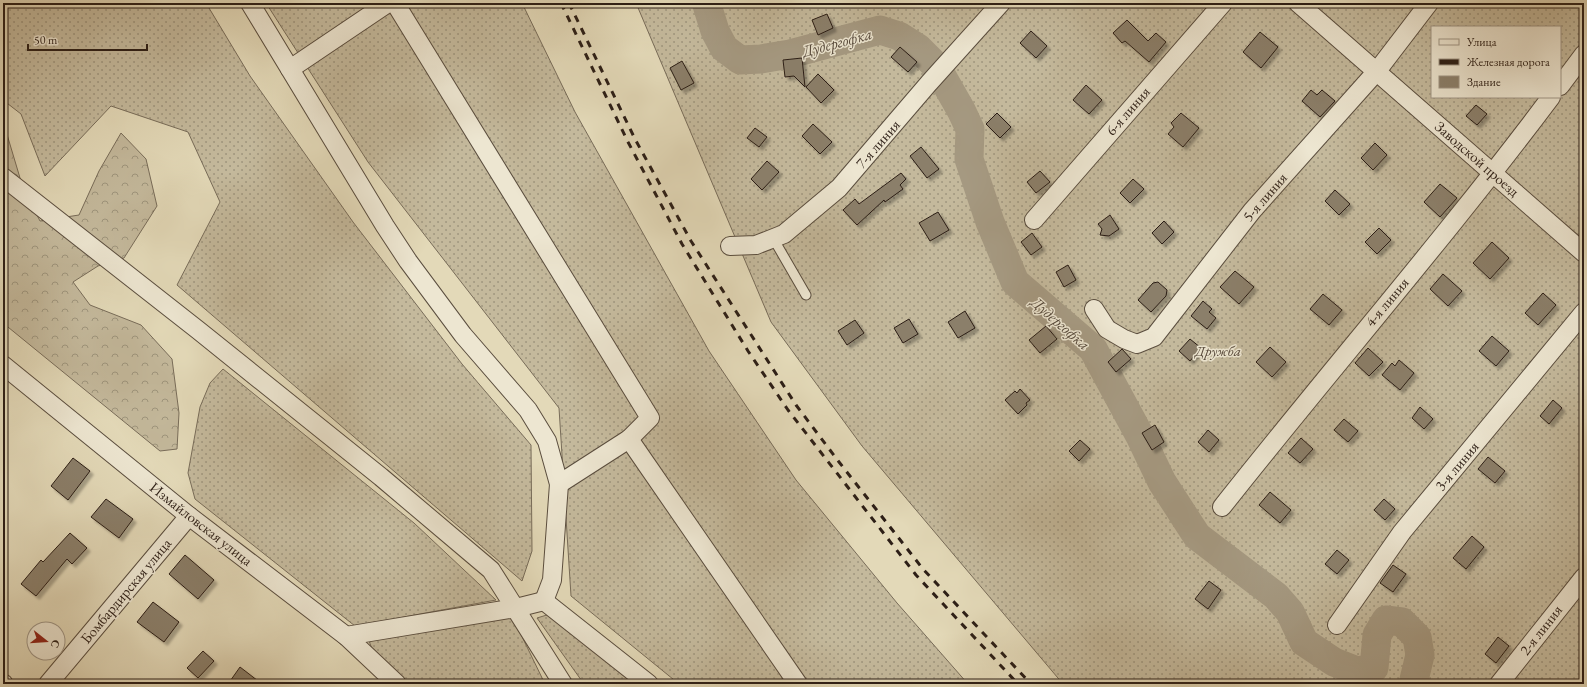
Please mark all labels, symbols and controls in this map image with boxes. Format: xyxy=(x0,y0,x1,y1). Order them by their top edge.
water label: Дудергофка xyxy=(798,23,874,62)
scale bar xyxy=(28,26,147,52)
legend xyxy=(1431,26,1561,98)
text: 50 m xyxy=(34,32,58,48)
text: Улица xyxy=(1466,34,1497,50)
text: Железная дорога xyxy=(1466,54,1550,70)
text: Здание xyxy=(1467,74,1501,90)
street label: 6-я линия xyxy=(1101,82,1154,139)
street label: 7-я линия xyxy=(851,115,904,172)
street label: Заводской проезд xyxy=(1431,117,1524,201)
street label: 5-я линия xyxy=(1238,168,1291,225)
street label: 4-я линия xyxy=(1361,273,1413,330)
water label: Дудергофка xyxy=(1025,291,1095,355)
park label: Дружба xyxy=(1194,341,1241,360)
street label: 3-я линия xyxy=(1431,437,1483,494)
street label: Измайловская улица xyxy=(146,477,257,570)
street label: Бомбардирская улица xyxy=(76,534,175,647)
street label: 2-я линия xyxy=(1515,601,1566,659)
north arrow xyxy=(26,621,66,661)
text: С xyxy=(48,638,63,650)

